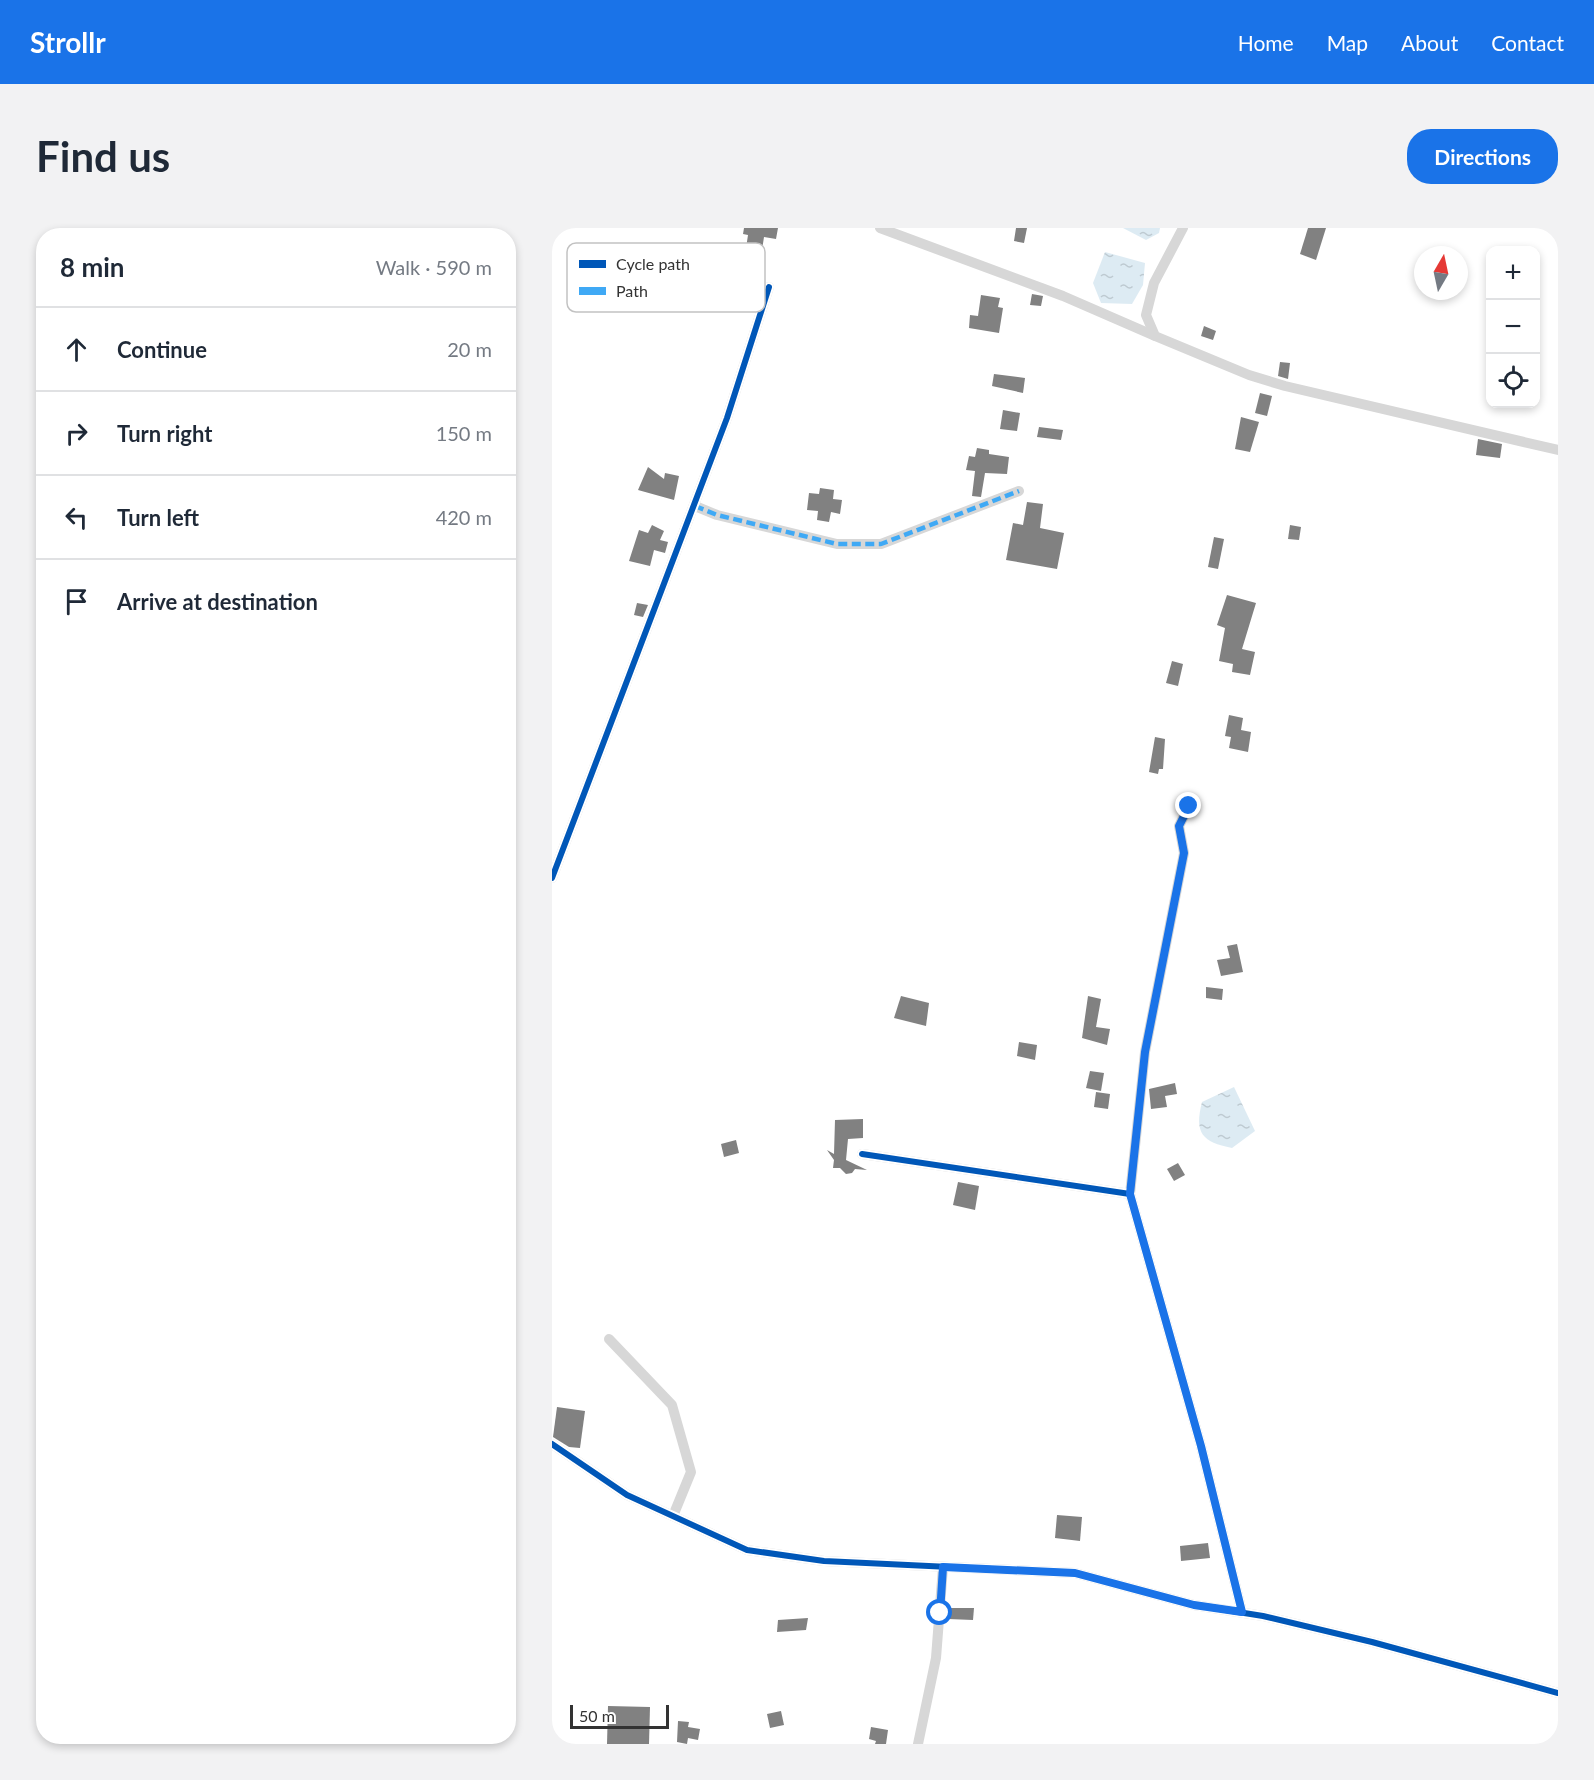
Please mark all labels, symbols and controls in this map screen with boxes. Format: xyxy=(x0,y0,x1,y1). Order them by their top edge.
text: Strollr xyxy=(30,25,106,59)
text: Home xyxy=(1238,30,1294,55)
text: Map xyxy=(1327,30,1368,55)
text: About xyxy=(1401,30,1458,55)
text: Contact xyxy=(1491,30,1564,55)
button: Directions xyxy=(1407,129,1558,184)
text: Find us xyxy=(36,131,170,181)
legend xyxy=(567,243,765,312)
north arrow xyxy=(1414,246,1468,300)
map controls xyxy=(1486,246,1540,408)
button: + xyxy=(1486,246,1540,300)
text: 8 min xyxy=(60,251,124,283)
text: Cycle path xyxy=(616,254,690,273)
text: Walk · 590 m xyxy=(376,255,492,279)
text: Path xyxy=(616,281,648,300)
button: − xyxy=(1486,300,1540,354)
icon: ahead xyxy=(60,333,93,366)
text: Continue xyxy=(117,336,207,363)
text: 20 m xyxy=(447,337,492,361)
button: locate xyxy=(1486,354,1540,408)
icon: right xyxy=(60,417,93,450)
text: Turn right xyxy=(117,420,212,447)
text: 150 m xyxy=(436,421,492,445)
icon: left xyxy=(60,501,93,534)
text: Turn left xyxy=(117,504,199,531)
text: 420 m xyxy=(436,505,492,529)
icon: arrive xyxy=(60,585,93,618)
text: Arrive at destination xyxy=(117,588,318,615)
route end xyxy=(1175,792,1201,818)
route start xyxy=(926,1599,952,1625)
scale bar xyxy=(570,1702,669,1730)
text: 50 m xyxy=(579,1706,615,1725)

